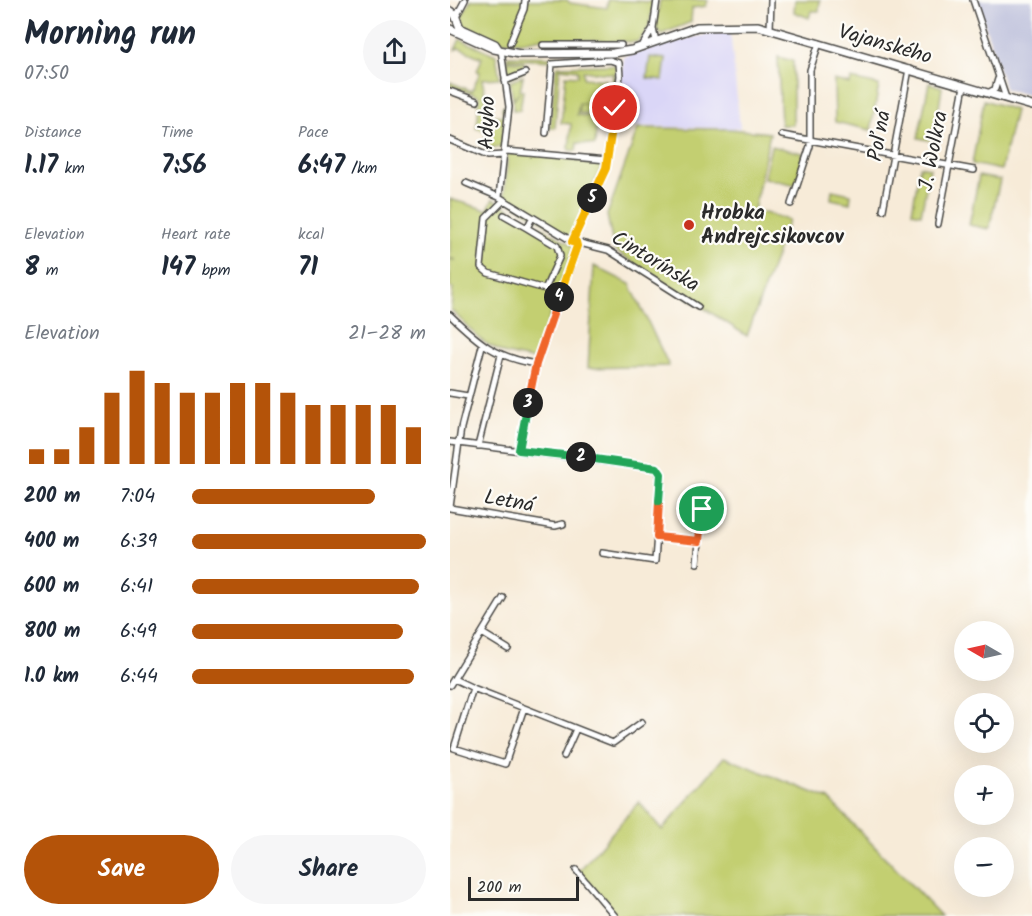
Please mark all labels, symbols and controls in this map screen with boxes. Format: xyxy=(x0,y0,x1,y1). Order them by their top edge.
text: Morning run xyxy=(24,9,196,62)
street label: Vajanského xyxy=(834,16,936,74)
button: share xyxy=(363,20,426,83)
text: 07:50 xyxy=(24,58,69,90)
pin xyxy=(589,82,640,133)
icon: check xyxy=(598,91,631,124)
street label: Adyho xyxy=(471,96,505,150)
street label: Poľná xyxy=(859,106,901,164)
street label: J. Wolkra xyxy=(910,108,958,194)
text: Distance xyxy=(24,120,82,145)
text: Time xyxy=(161,120,193,145)
text: Pace xyxy=(298,120,329,145)
text: 1.17 xyxy=(24,145,58,187)
text: 7:56 xyxy=(161,145,207,187)
text: 6:47 xyxy=(298,145,345,187)
text: km xyxy=(58,156,85,181)
text: /km xyxy=(345,156,377,181)
pin: 5 xyxy=(577,183,607,213)
text: 5 xyxy=(588,185,596,210)
place label: Hrobka Andrejcsikovcov xyxy=(701,197,845,254)
marker: Hrobka Andrejcsikovcov xyxy=(682,218,696,232)
text: Elevation xyxy=(24,222,85,247)
text: Heart rate xyxy=(161,222,231,247)
text: kcal xyxy=(298,222,324,247)
street label: Cintorínska xyxy=(604,223,706,301)
text: 8 xyxy=(24,247,39,289)
text: 147 xyxy=(161,247,195,289)
text: 71 xyxy=(298,247,318,289)
text: m xyxy=(39,258,59,283)
text: bpm xyxy=(195,258,231,283)
pin: 4 xyxy=(544,282,574,312)
text: 4 xyxy=(555,284,563,309)
text: Elevation xyxy=(24,318,100,350)
text: 21–28 m xyxy=(348,318,426,350)
pin: 3 xyxy=(513,388,543,418)
text: 3 xyxy=(524,390,532,415)
pin: 2 xyxy=(566,442,596,472)
text: 2 xyxy=(576,444,586,469)
text: 200 m xyxy=(24,481,80,513)
text: 7:04 xyxy=(120,481,155,513)
street label: Letná xyxy=(481,481,539,523)
pin xyxy=(676,483,727,534)
icon: arrive xyxy=(685,492,718,525)
text: 400 m xyxy=(24,526,80,558)
text: 6:39 xyxy=(120,526,157,558)
text: 600 m xyxy=(24,571,79,603)
text: 6:41 xyxy=(120,571,153,603)
text: 800 m xyxy=(24,616,80,648)
text: 6:49 xyxy=(120,616,157,648)
north arrow xyxy=(954,621,1014,681)
map controls xyxy=(954,621,1014,897)
text: 1.0 km xyxy=(24,661,79,693)
text: 6:44 xyxy=(120,661,158,693)
button: locate xyxy=(954,693,1014,753)
button: + xyxy=(954,765,1014,825)
button: Save xyxy=(24,835,219,904)
button: Share xyxy=(231,835,426,904)
button: − xyxy=(954,837,1014,897)
scale bar xyxy=(468,874,579,902)
text: 200 m xyxy=(477,875,521,900)

